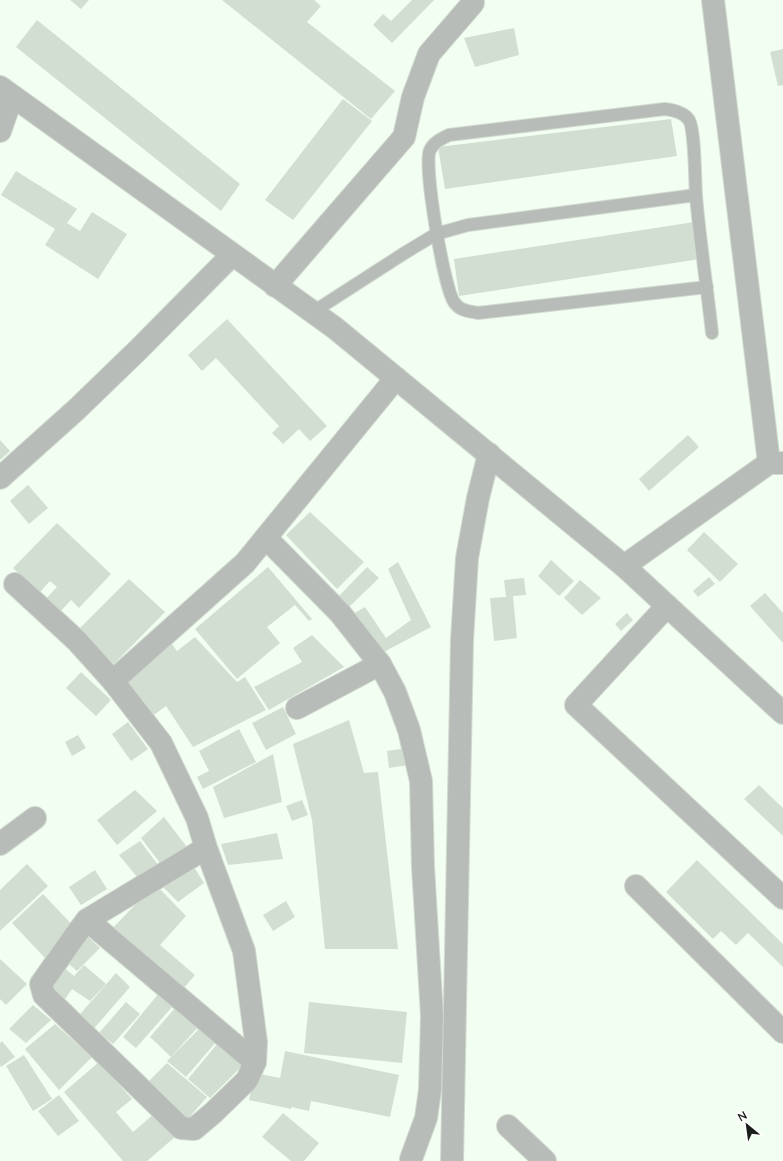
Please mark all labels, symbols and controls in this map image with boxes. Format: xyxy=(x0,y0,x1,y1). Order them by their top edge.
north arrow xyxy=(727,1105,767,1145)
text: N xyxy=(735,1108,749,1124)

